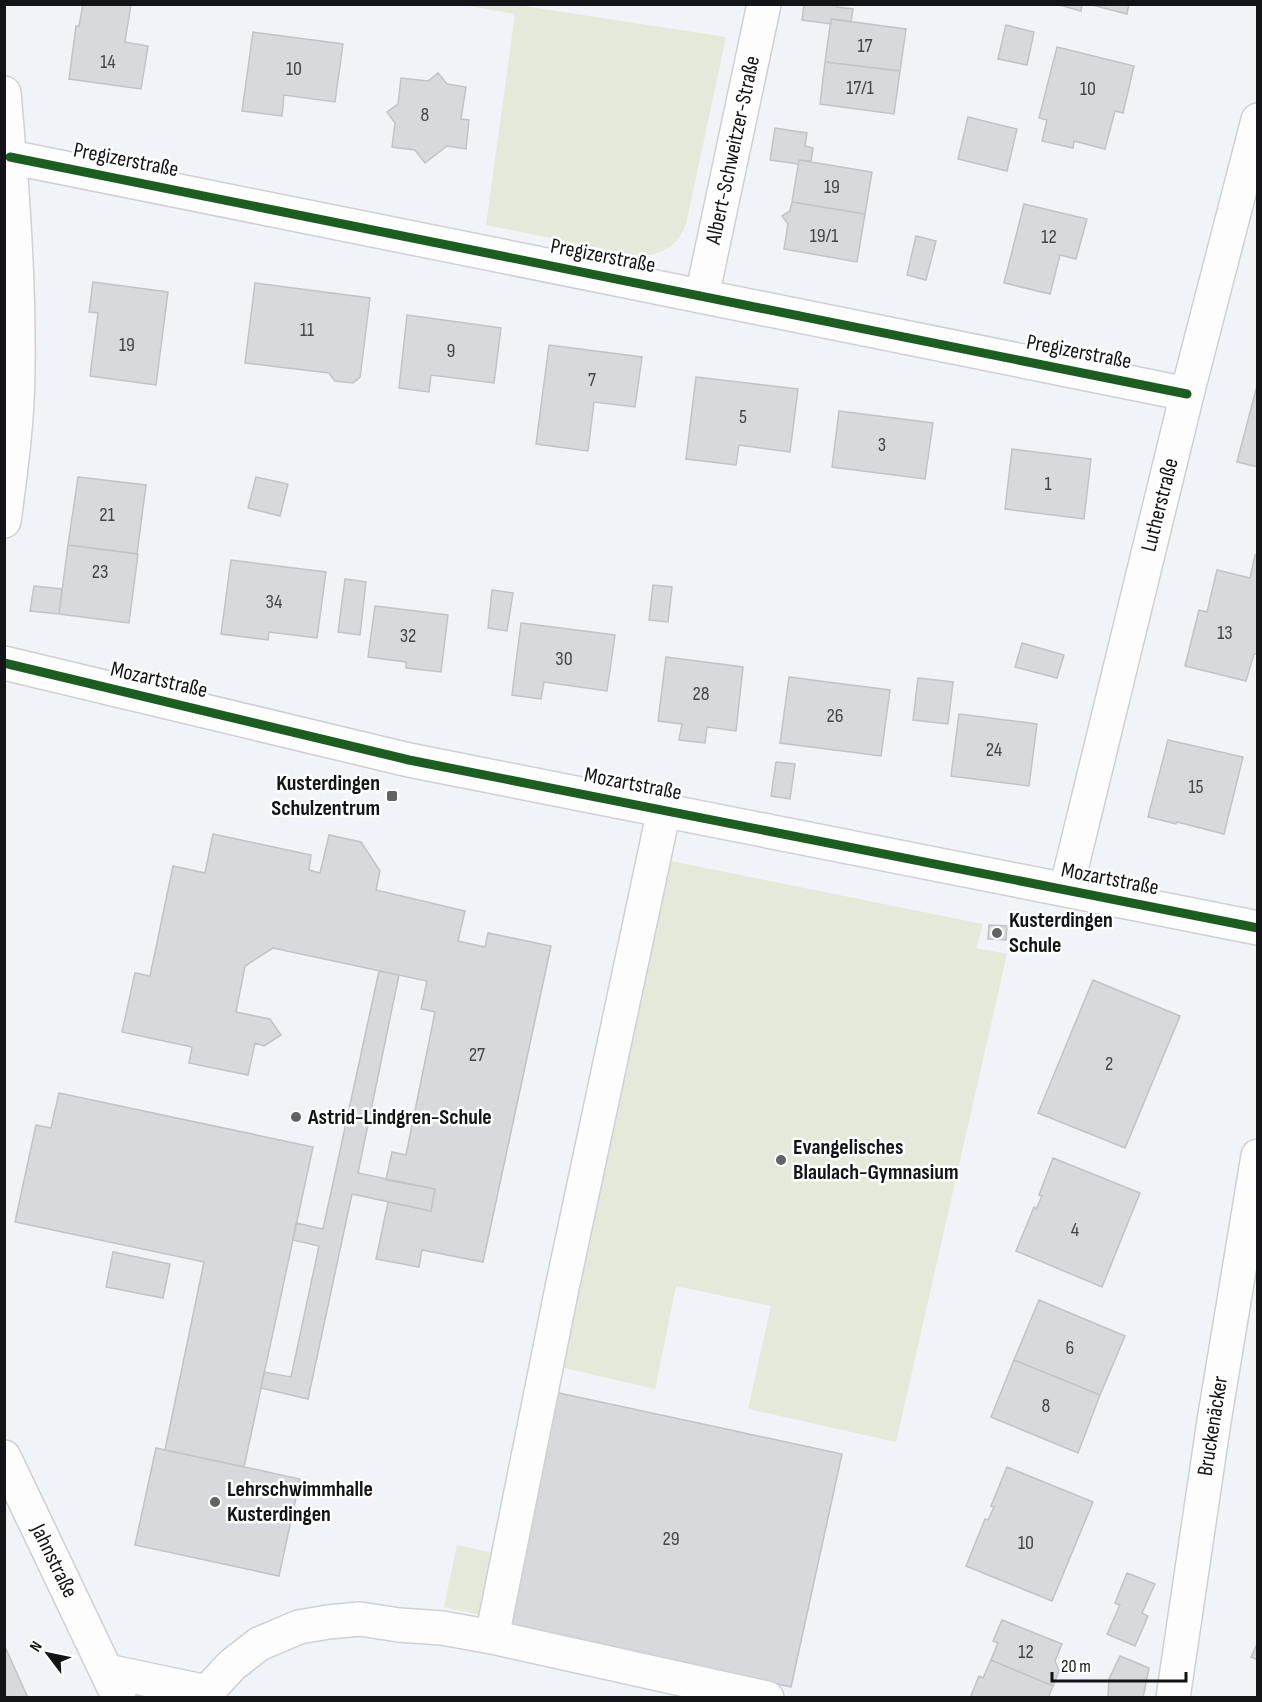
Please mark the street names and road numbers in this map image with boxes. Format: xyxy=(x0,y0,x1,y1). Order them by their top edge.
street label: Albert-Schweitzer-Straße xyxy=(700,53,766,248)
street label: Pregizerstraße xyxy=(71,137,181,183)
street label: Pregizerstraße xyxy=(548,233,658,279)
street label: Pregizerstraße xyxy=(1024,329,1134,375)
street label: Lutherstraße xyxy=(1135,455,1185,555)
street label: Mozartstraße xyxy=(108,656,210,704)
street label: Mozartstraße xyxy=(582,761,684,807)
street label: Mozartstraße xyxy=(1059,856,1161,902)
street label: Bruckenäcker xyxy=(1192,1374,1234,1478)
street label: Jahnstraße xyxy=(24,1519,83,1602)

